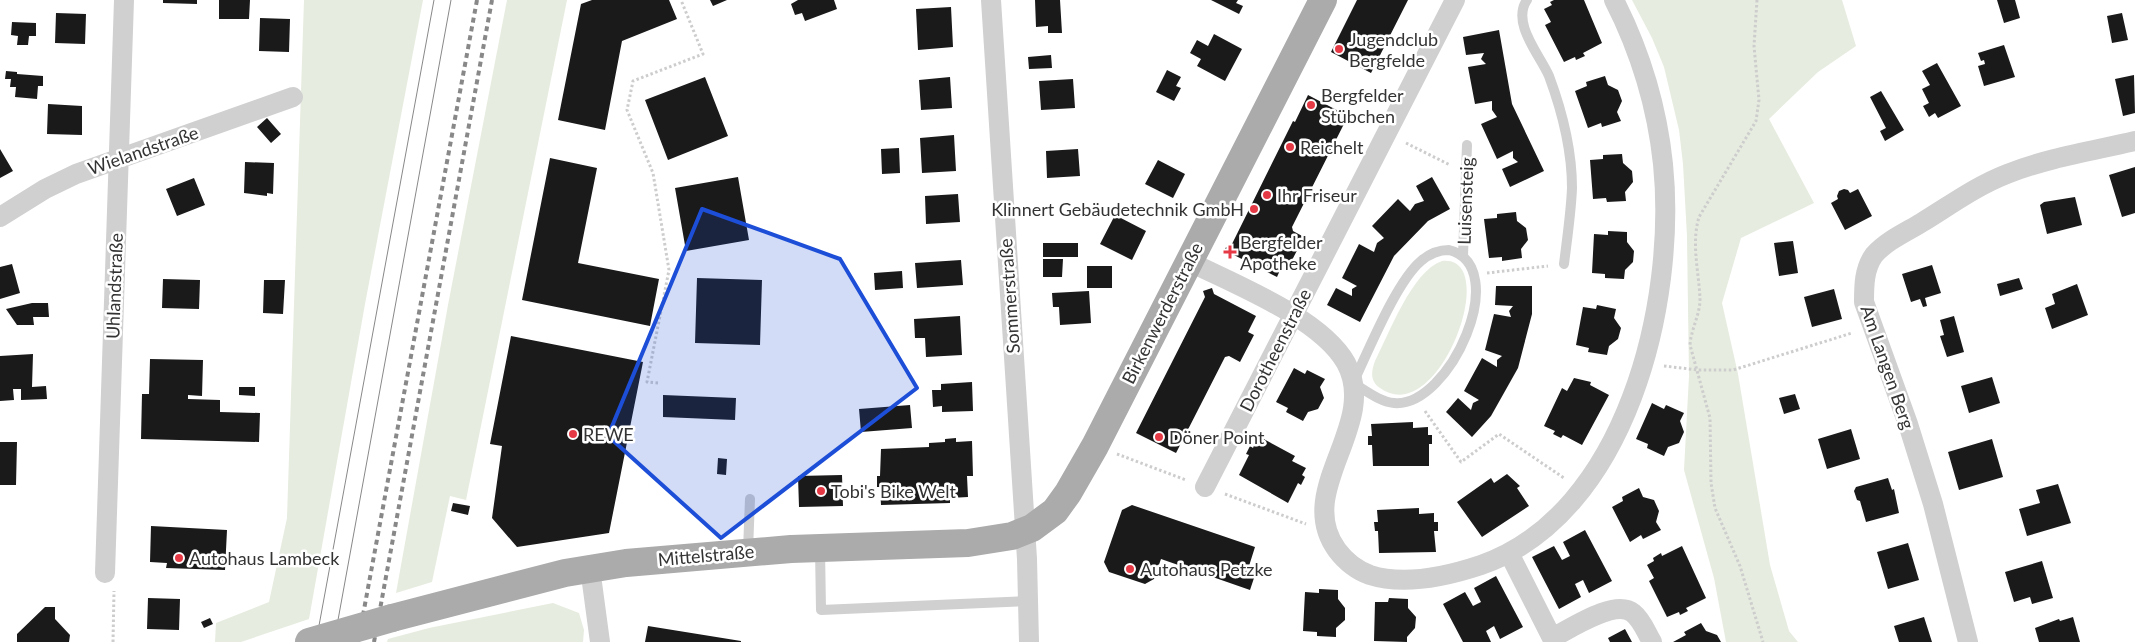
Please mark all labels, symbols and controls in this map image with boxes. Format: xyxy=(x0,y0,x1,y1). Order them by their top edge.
place label: Jugendclub Bergfelde xyxy=(1349,28,1438,71)
marker: Jugendclub Bergfelde xyxy=(1333,43,1345,55)
place label: Bergfelder Stübchen xyxy=(1321,84,1404,127)
marker: Bergfelder Stübchen xyxy=(1305,99,1317,111)
street label: Wielandstraße xyxy=(85,121,201,179)
place label: Reichelt xyxy=(1300,136,1364,158)
marker: Reichelt xyxy=(1284,141,1296,153)
street label: Luisensteig xyxy=(1452,157,1478,245)
place label: Ihr Friseur xyxy=(1277,184,1357,206)
marker: Ihr Friseur xyxy=(1261,189,1273,201)
place label: Klinnert Gebäudetechnik GmbH xyxy=(991,198,1244,220)
marker: Klinnert Gebäudetechnik GmbH xyxy=(1248,203,1260,215)
place label: Bergfelder Apotheke xyxy=(1240,231,1323,274)
street label: Uhlandstraße xyxy=(101,233,127,339)
street label: Sommerstraße xyxy=(994,238,1024,354)
street label: Birkenwerderstraße xyxy=(1117,239,1207,387)
marker: Bergfelder Apotheke xyxy=(1224,246,1236,258)
street label: Dorotheenstraße xyxy=(1235,285,1315,415)
street label: Am Langen Berg xyxy=(1856,302,1920,432)
place label: REWE xyxy=(583,423,634,445)
place label: Döner Point xyxy=(1169,426,1265,448)
marker: REWE xyxy=(567,428,579,440)
marker: Döner Point xyxy=(1153,431,1165,443)
place label: Tobi's Bike Welt xyxy=(831,480,957,502)
marker: Tobi's Bike Welt xyxy=(815,485,827,497)
street label: Mittelstraße xyxy=(657,540,755,570)
place label: Autohaus Lambeck xyxy=(189,547,340,569)
marker: Autohaus Lambeck xyxy=(173,552,185,564)
place label: Autohaus Petzke xyxy=(1140,558,1273,580)
marker: Autohaus Petzke xyxy=(1124,563,1136,575)

